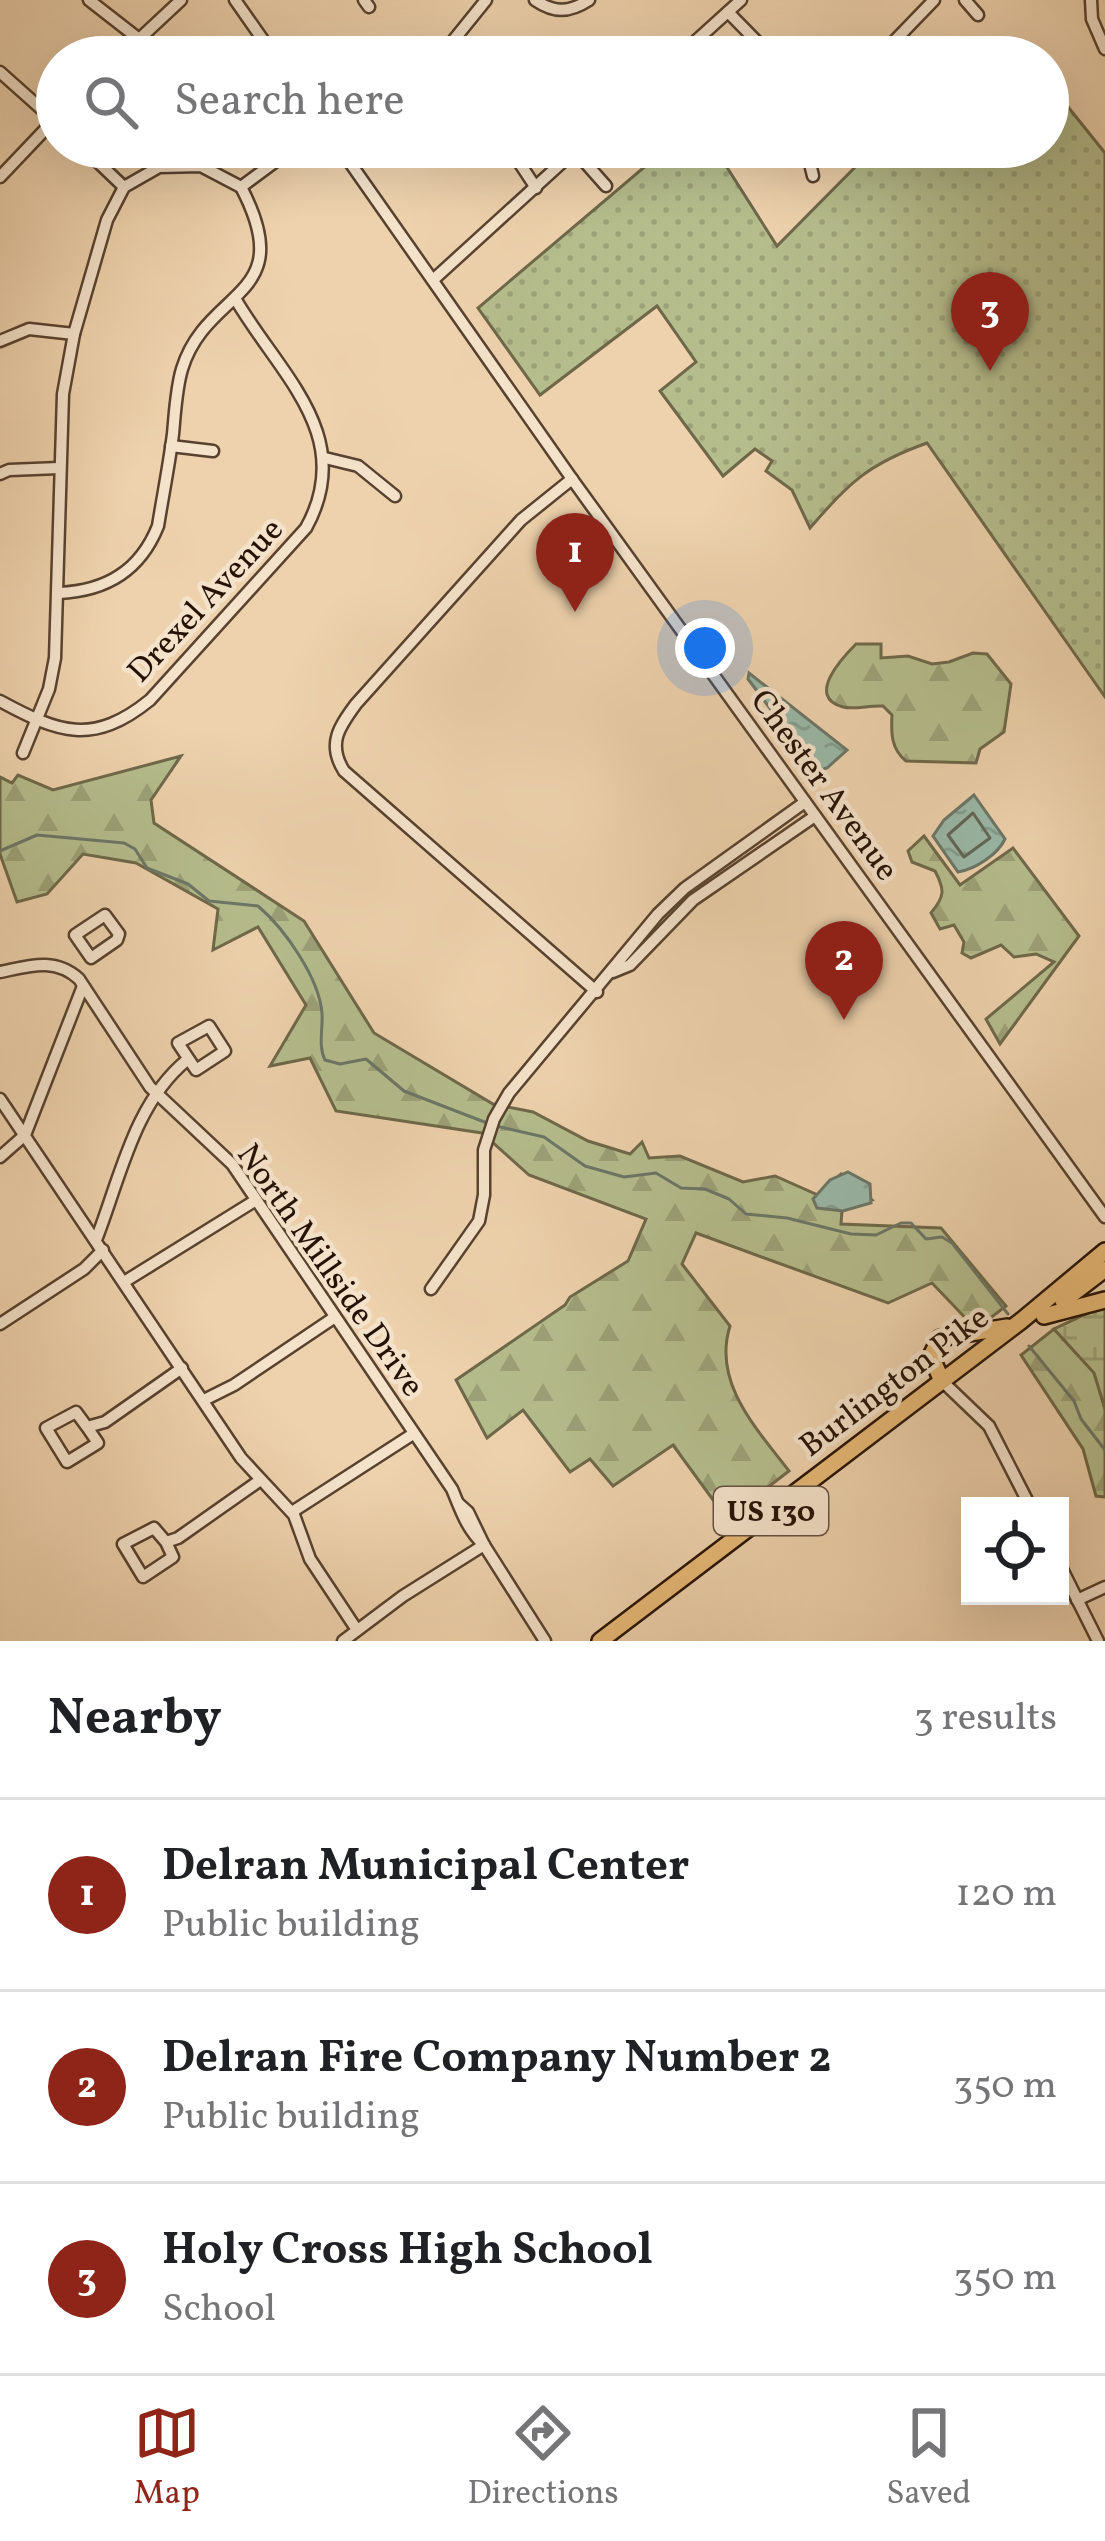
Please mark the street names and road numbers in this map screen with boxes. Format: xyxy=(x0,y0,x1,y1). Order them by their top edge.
street label: Drexel Avenue xyxy=(118,509,295,694)
street label: Chester Avenue xyxy=(738,681,908,891)
street label: North Millside Drive xyxy=(224,1135,433,1407)
street label: Burlington Pike xyxy=(791,1297,1000,1470)
road number: US 130 xyxy=(714,1487,828,1535)

